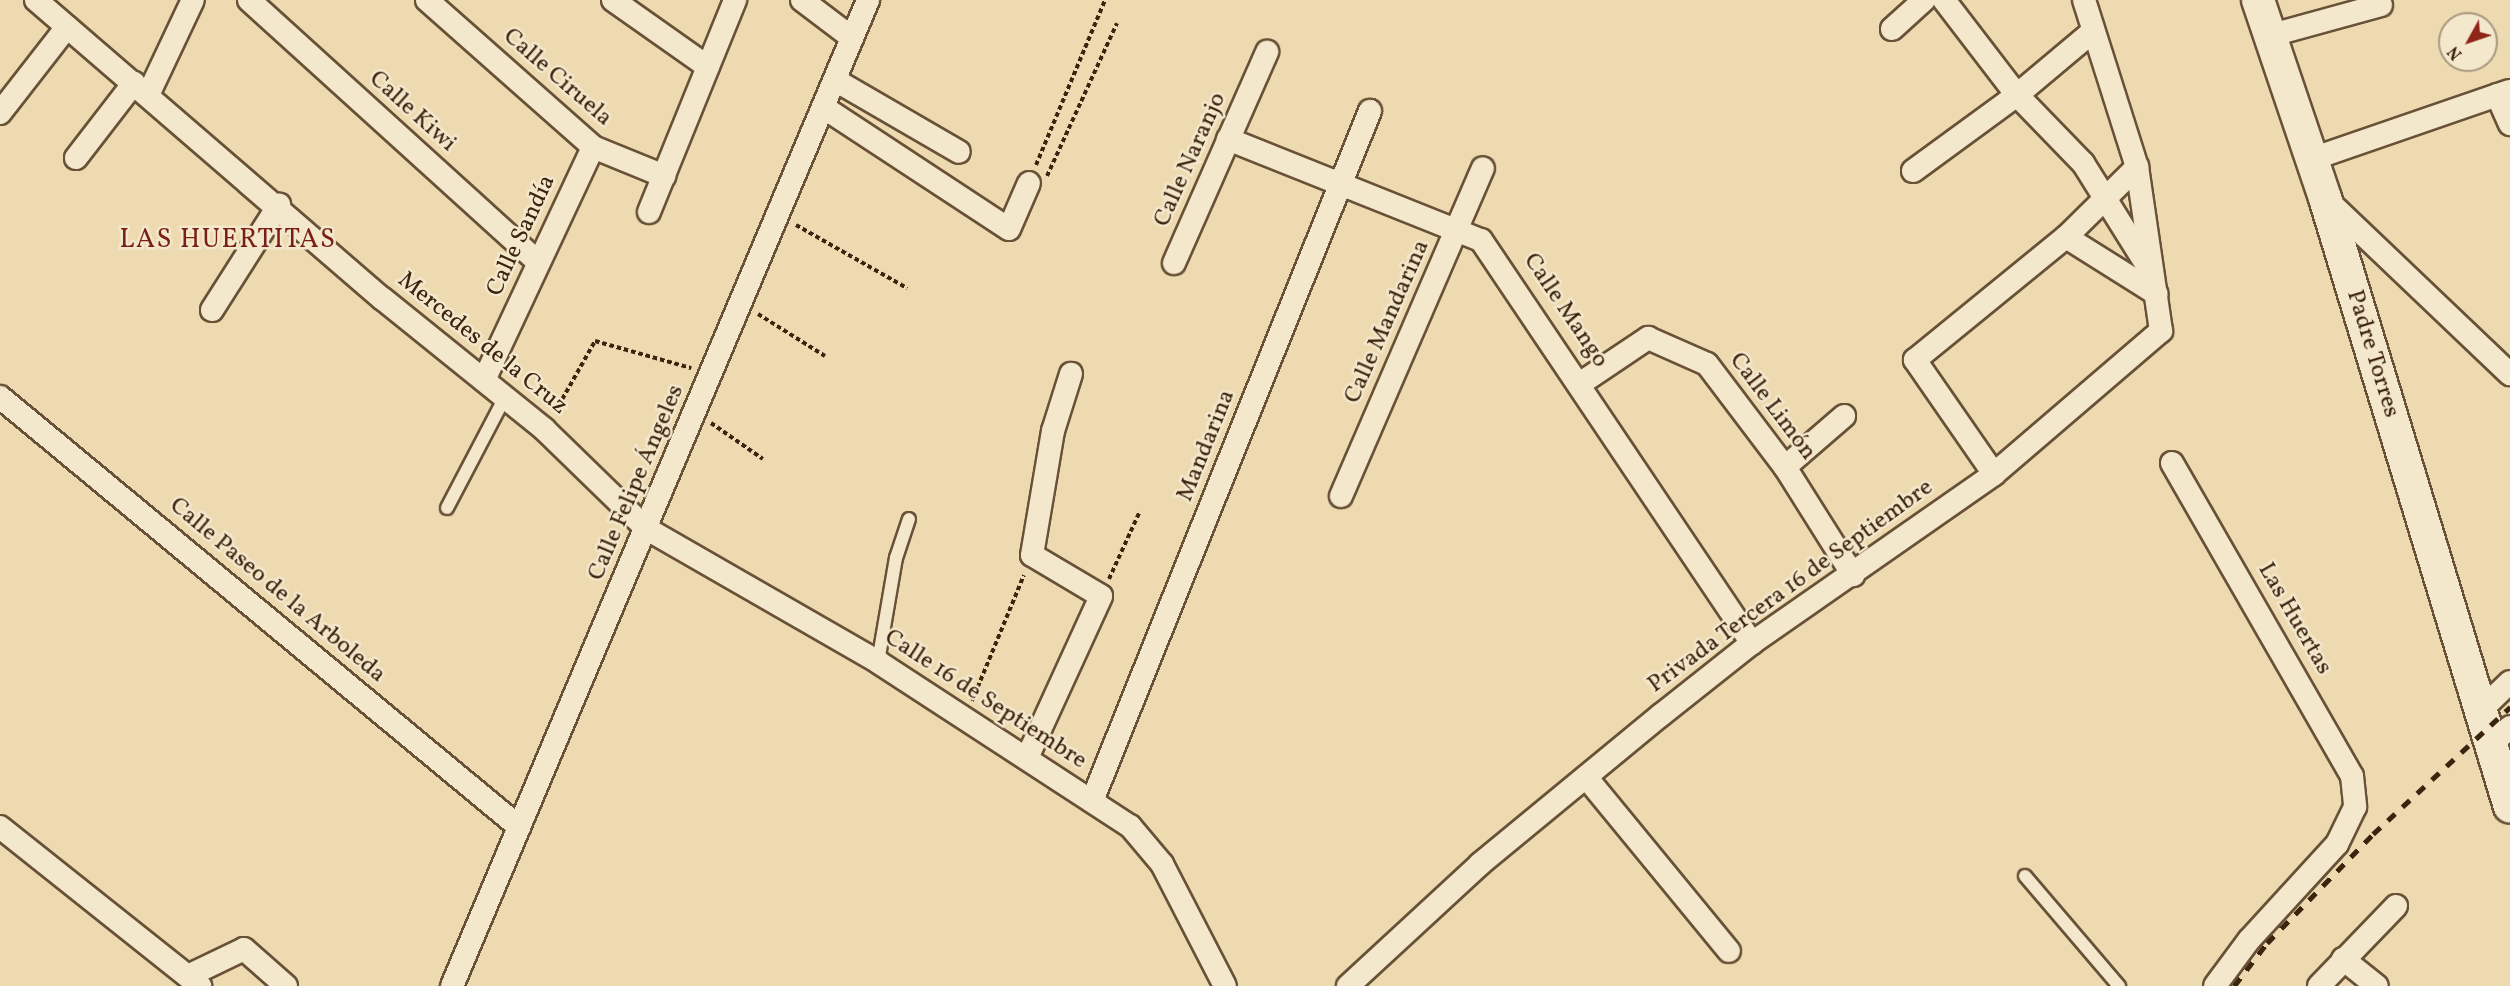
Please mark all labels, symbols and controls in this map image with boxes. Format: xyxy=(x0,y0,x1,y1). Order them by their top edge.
north arrow xyxy=(2438,12,2498,72)
street label: Calle Ciruela xyxy=(497,23,617,133)
text: N xyxy=(2444,41,2468,64)
street label: Calle Kiwi xyxy=(362,65,462,159)
street label: Calle Naranjo xyxy=(1149,88,1233,232)
street label: Calle Sandía xyxy=(481,171,563,301)
district label: LAS HUERTITAS xyxy=(119,225,337,257)
street label: Calle Mandarina xyxy=(1339,236,1437,408)
street label: Calle Mango xyxy=(1516,248,1614,374)
street label: Mercedes de la Cruz xyxy=(391,267,573,421)
street label: Padre Torres xyxy=(2339,286,2405,422)
street label: Calle Limón xyxy=(1722,348,1822,466)
street label: Calle Felipe Ángeles xyxy=(583,381,691,585)
street label: Mandarina xyxy=(1172,386,1242,506)
street label: Privada Tercera 16 de Septiembre xyxy=(1643,474,1939,700)
street label: Calle Paseo de la Arboleda xyxy=(163,492,391,690)
street label: Las Huertas xyxy=(2250,558,2338,680)
street label: Calle 16 de Septiembre xyxy=(878,624,1092,776)

